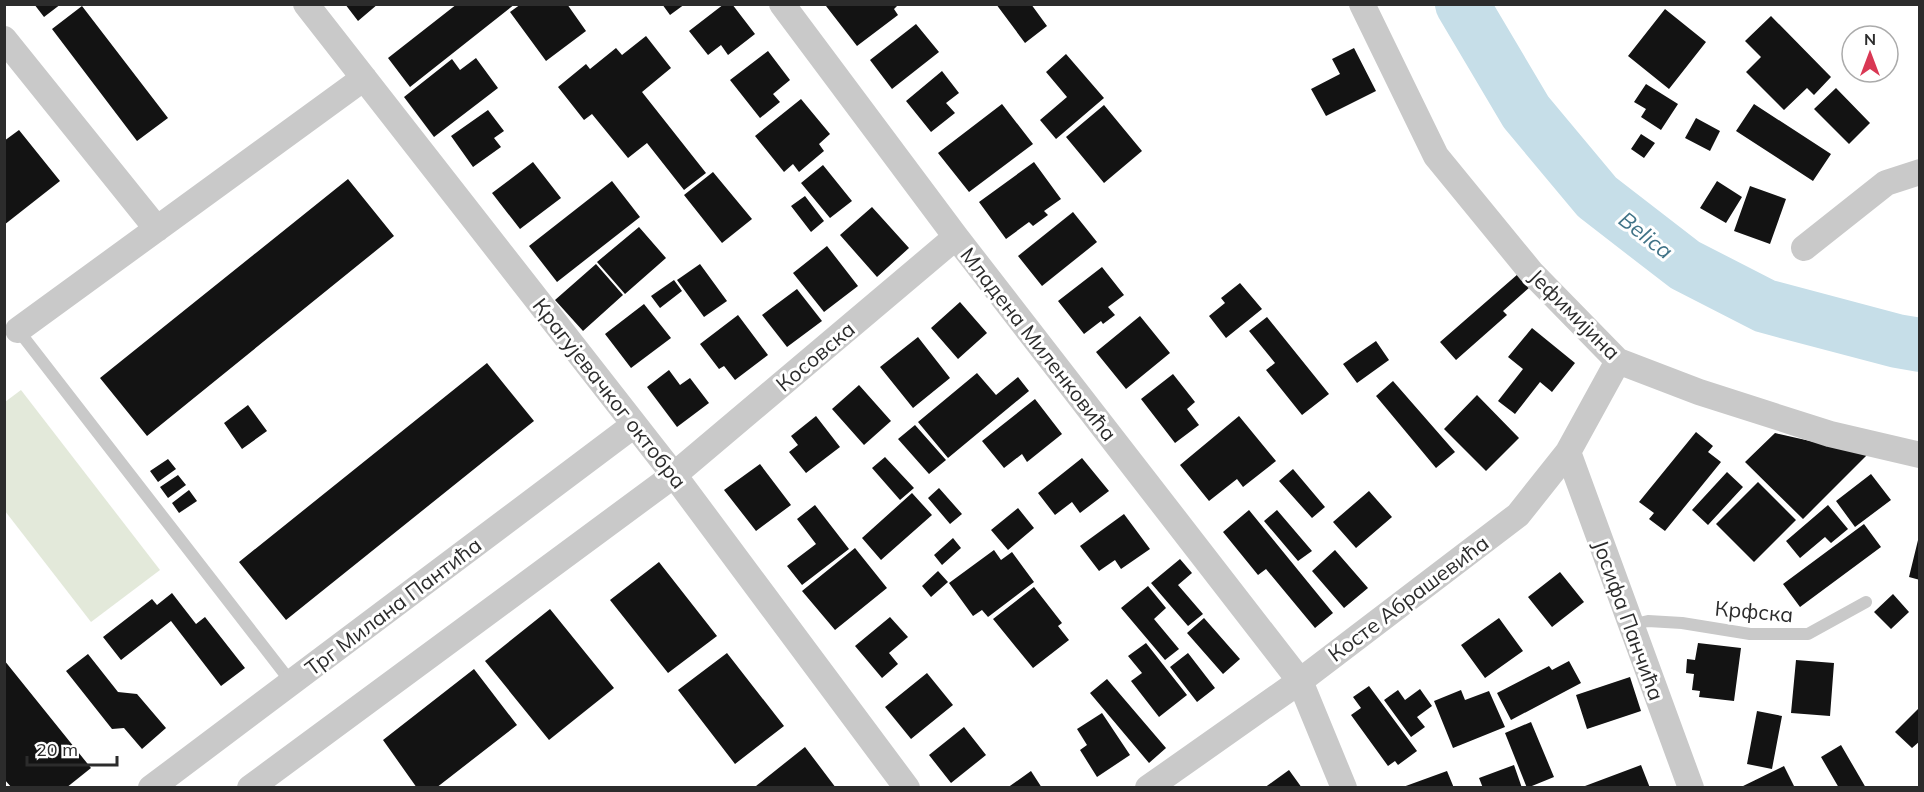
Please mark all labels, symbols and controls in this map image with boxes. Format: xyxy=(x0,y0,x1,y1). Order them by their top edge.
north arrow xyxy=(1840,24,1900,84)
text: N xyxy=(1864,29,1876,49)
water label: Belica xyxy=(1613,205,1679,265)
street label: Младена Миленковића xyxy=(955,242,1123,446)
street label: Јефимијина xyxy=(1524,263,1626,365)
street label: Крагујевачког октобра xyxy=(528,293,692,493)
street label: Косовска xyxy=(770,315,860,397)
street label: Косте Абрашевића xyxy=(1323,529,1493,667)
street label: Трг Милана Пантића xyxy=(300,531,486,681)
street label: Јосифа Панчића xyxy=(1588,536,1670,704)
street label: Крфска xyxy=(1714,595,1794,627)
scale bar xyxy=(27,729,117,767)
text: 20 m xyxy=(36,738,78,761)

